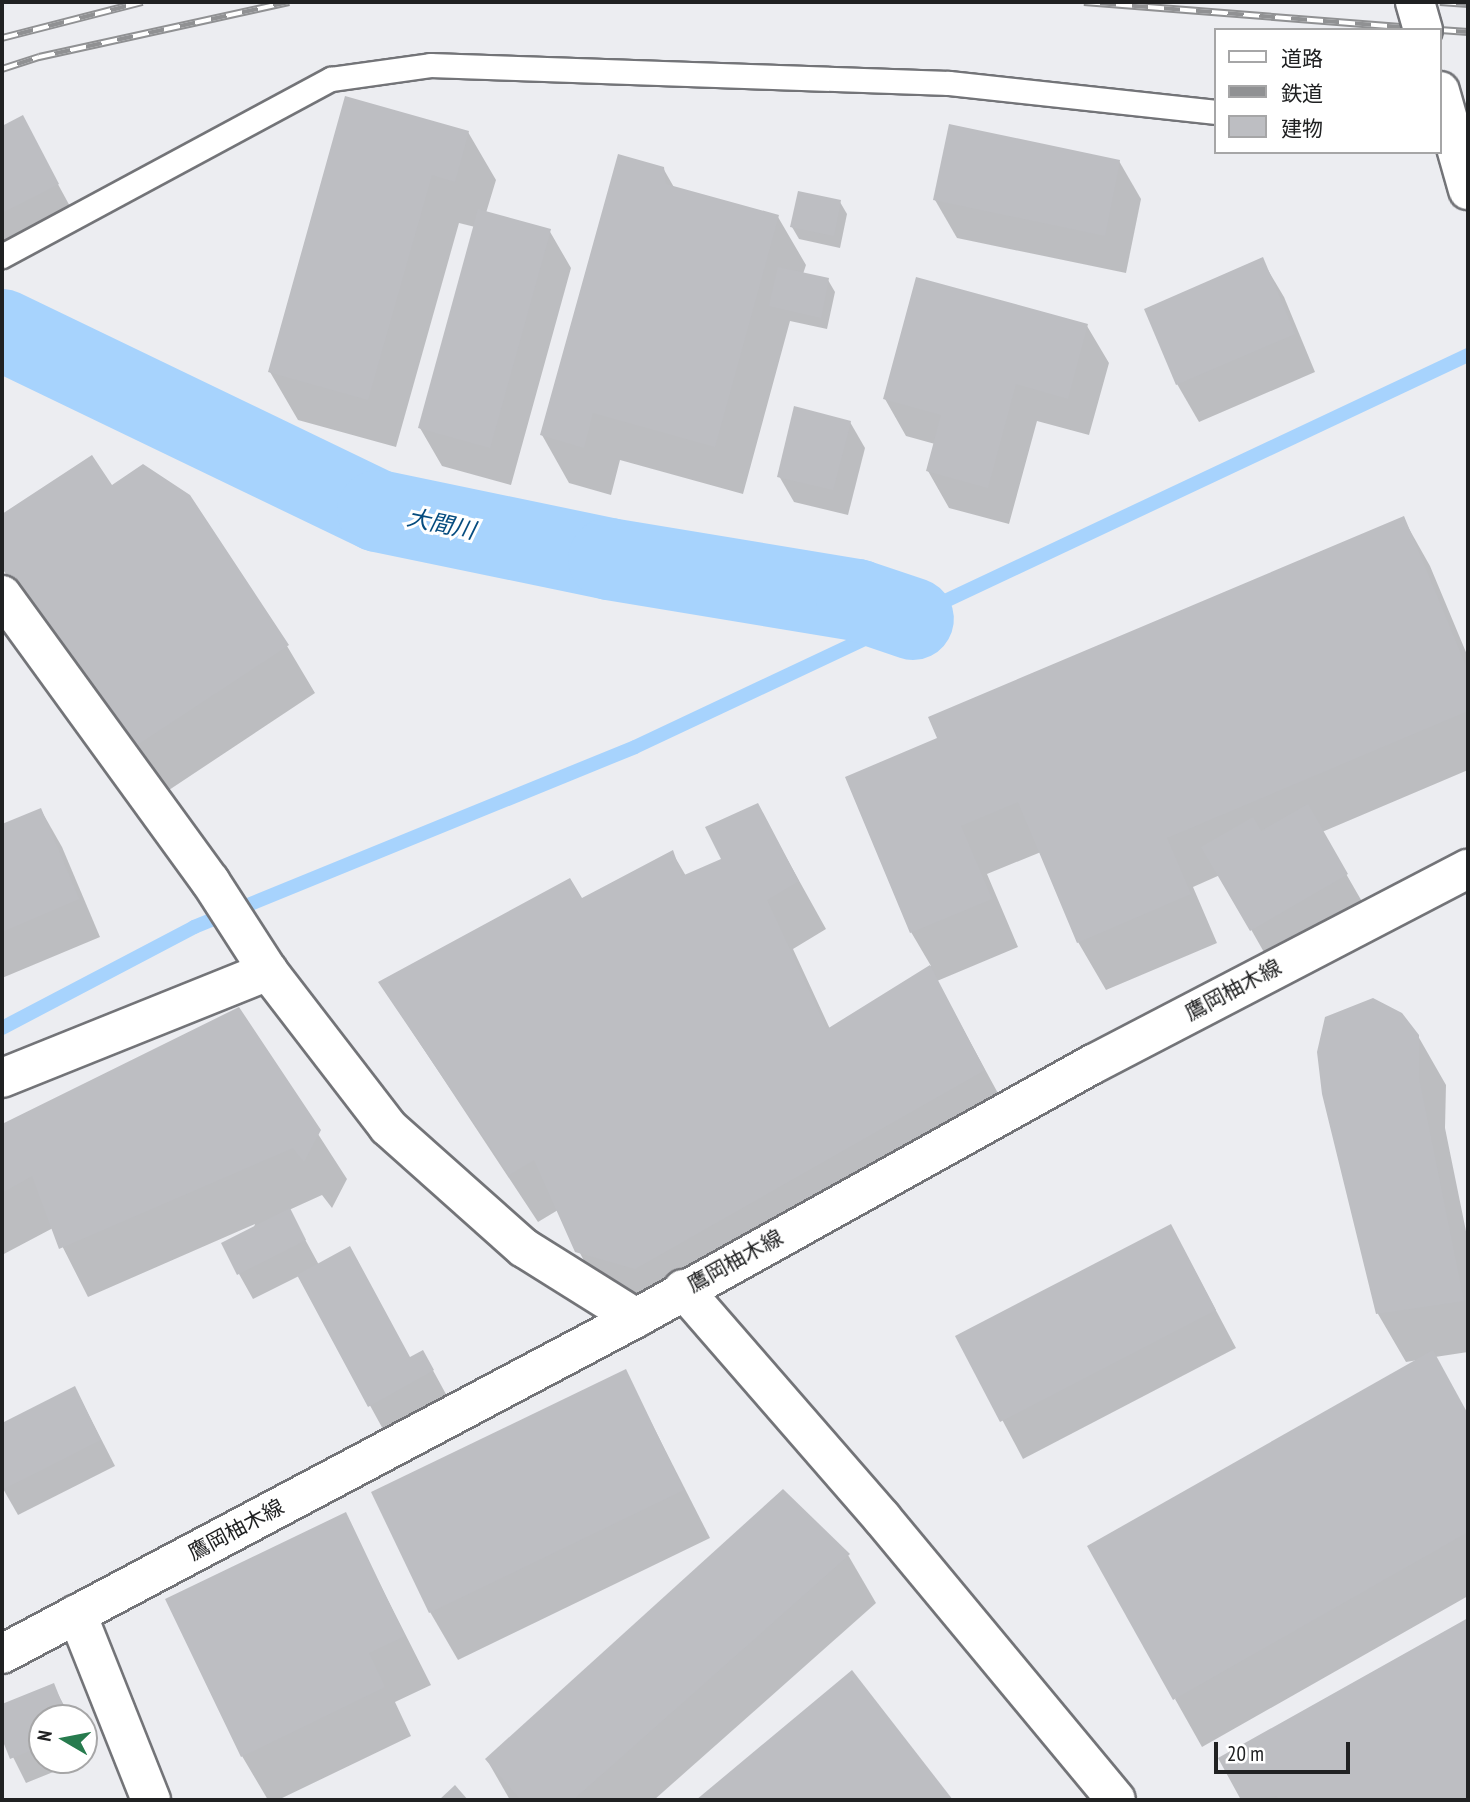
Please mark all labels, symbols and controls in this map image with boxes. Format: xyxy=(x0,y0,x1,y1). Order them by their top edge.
legend xyxy=(1214,28,1442,154)
text: 道路 xyxy=(1281,45,1323,72)
text: 鉄道 xyxy=(1281,80,1323,107)
text: 建物 xyxy=(1281,115,1323,142)
water label: 大間川 xyxy=(404,503,478,545)
street label: 鷹岡柚木線 xyxy=(1181,954,1285,1026)
street label: 鷹岡柚木線 xyxy=(683,1225,787,1297)
street label: 鷹岡柚木線 xyxy=(184,1494,288,1566)
north arrow xyxy=(28,1704,98,1774)
scale bar xyxy=(1218,1728,1354,1772)
text: N xyxy=(32,1729,57,1743)
text: 20 m xyxy=(1227,1740,1264,1767)

